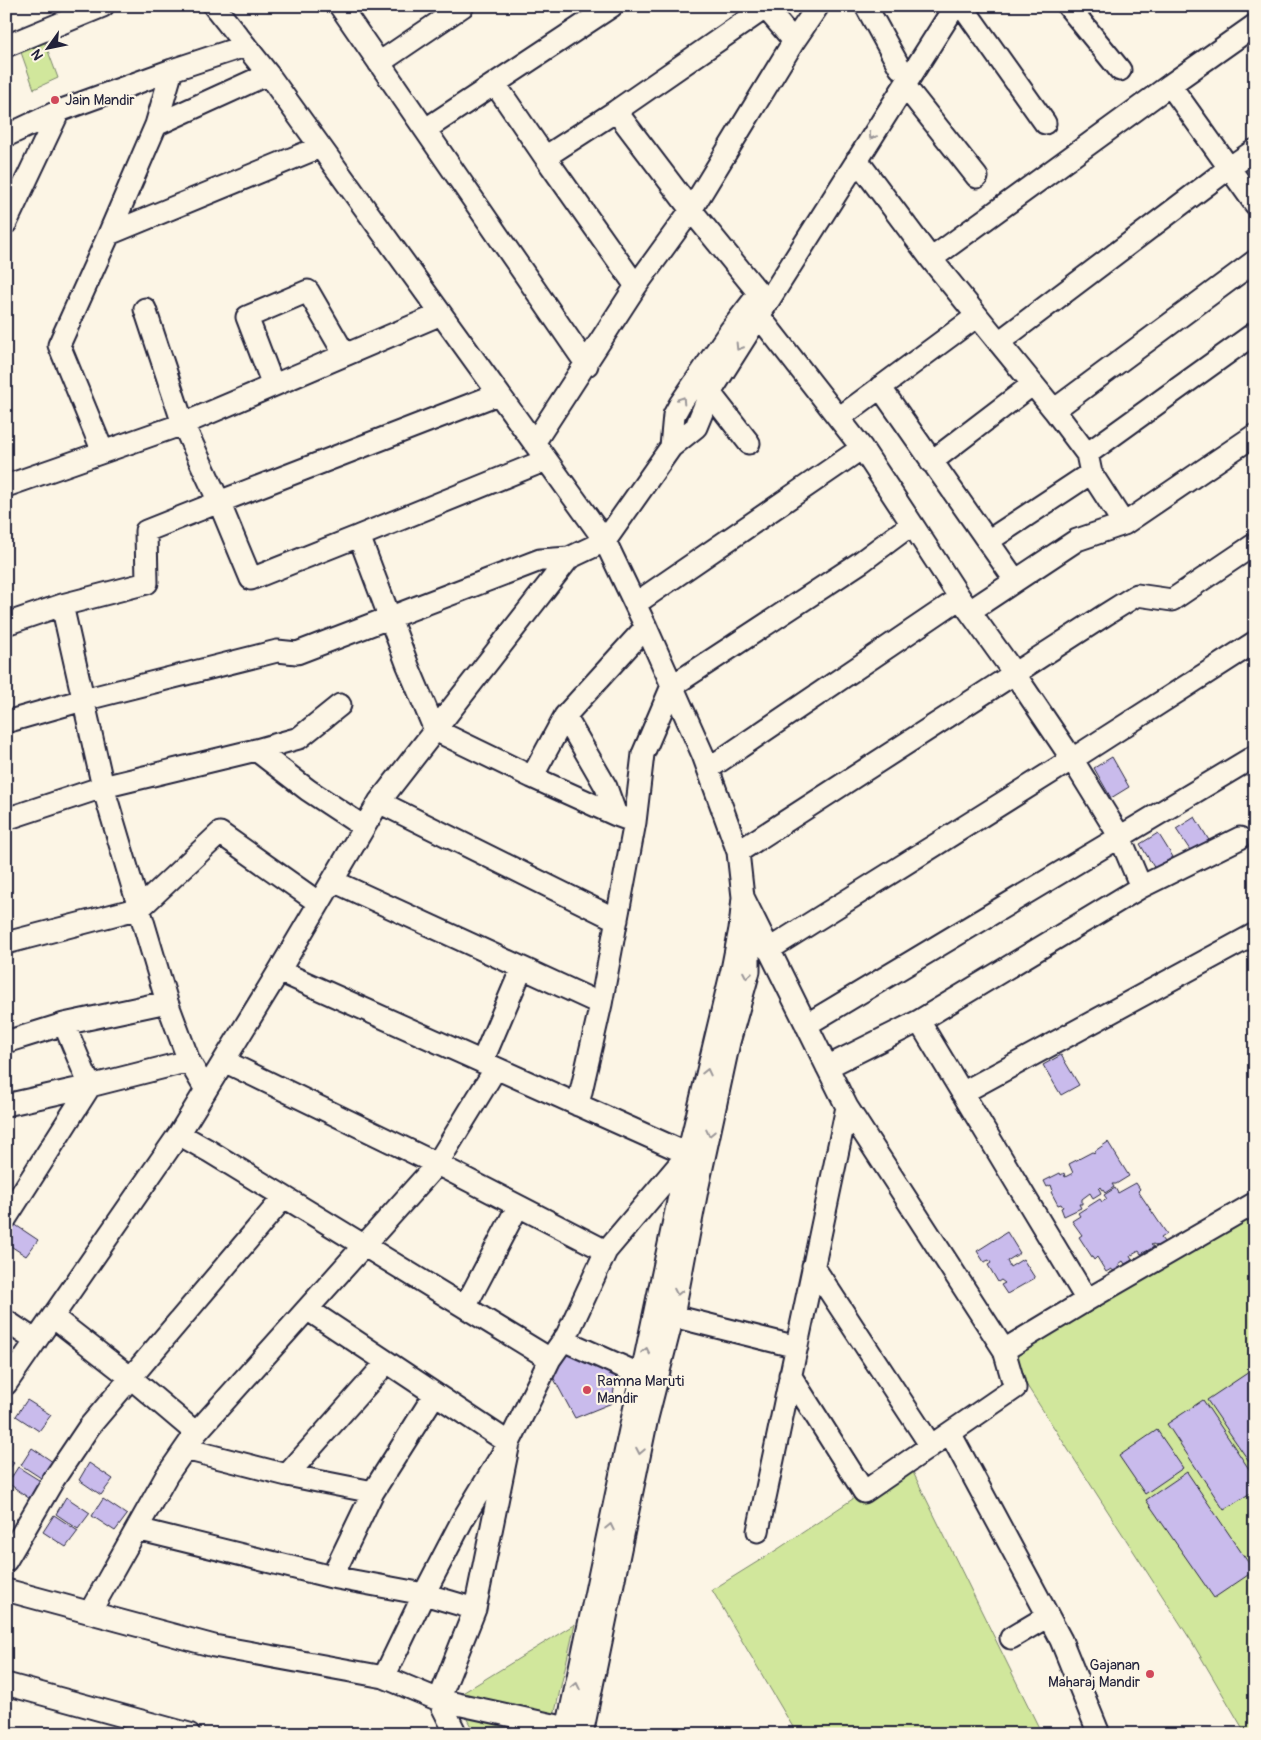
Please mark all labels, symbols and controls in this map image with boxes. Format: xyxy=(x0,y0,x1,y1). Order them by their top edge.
north arrow xyxy=(22,22,72,72)
text: N xyxy=(28,46,47,63)
place label: Jain Mandir xyxy=(65,91,135,110)
marker: Jain Mandir xyxy=(49,94,61,106)
one-way arrow xyxy=(869,131,879,140)
one-way arrow xyxy=(736,342,745,351)
one-way arrow xyxy=(676,397,686,406)
one-way arrow xyxy=(743,971,753,980)
one-way arrow xyxy=(701,1068,712,1077)
one-way arrow xyxy=(705,1129,715,1138)
one-way arrow xyxy=(673,1288,683,1297)
one-way arrow xyxy=(641,1346,651,1355)
place label: Ramna Maruti Mandir xyxy=(597,1372,684,1408)
marker: Ramna Maruti Mandir xyxy=(581,1384,593,1396)
one-way arrow xyxy=(636,1446,646,1455)
one-way arrow xyxy=(604,1523,614,1531)
place label: Gajanan Maharaj Mandir xyxy=(1048,1656,1141,1692)
marker: Gajanan Maharaj Mandir xyxy=(1144,1668,1156,1680)
one-way arrow xyxy=(570,1682,581,1690)

